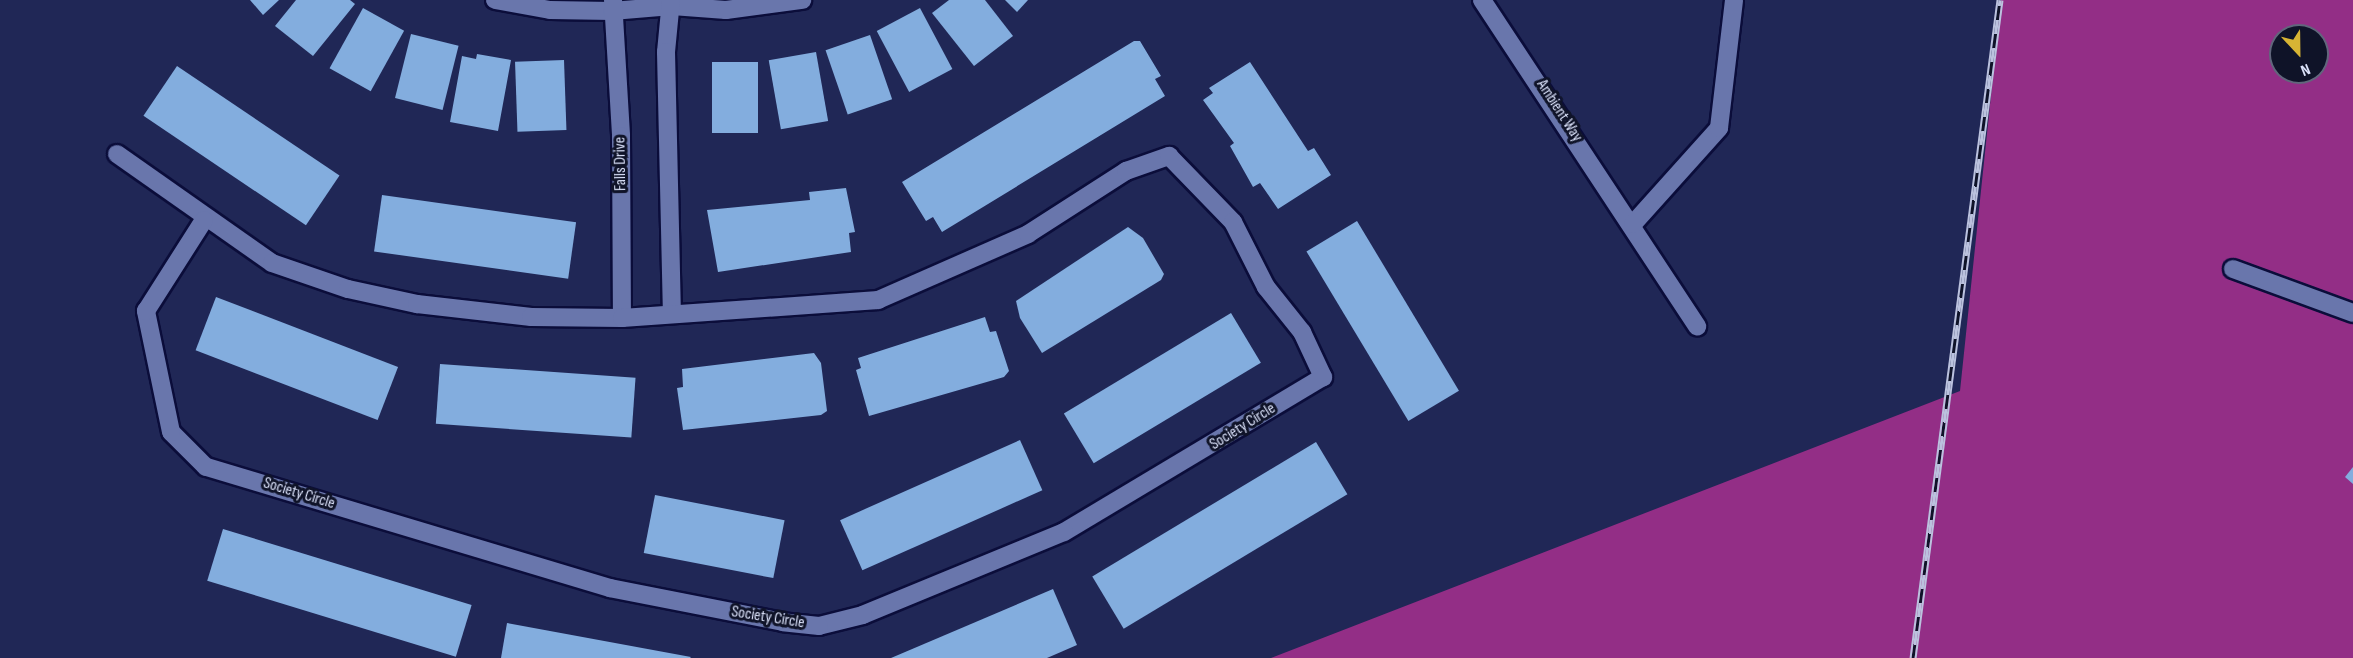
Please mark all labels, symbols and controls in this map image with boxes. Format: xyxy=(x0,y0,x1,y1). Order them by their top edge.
north arrow xyxy=(2269,24,2329,84)
text: N xyxy=(2298,59,2313,80)
street label: Ambient Way xyxy=(1532,76,1586,146)
street label: Falls Drive xyxy=(611,137,631,191)
street label: Society Circle xyxy=(1207,399,1279,455)
street label: Society Circle xyxy=(261,474,337,514)
street label: Society Circle xyxy=(730,603,806,633)

